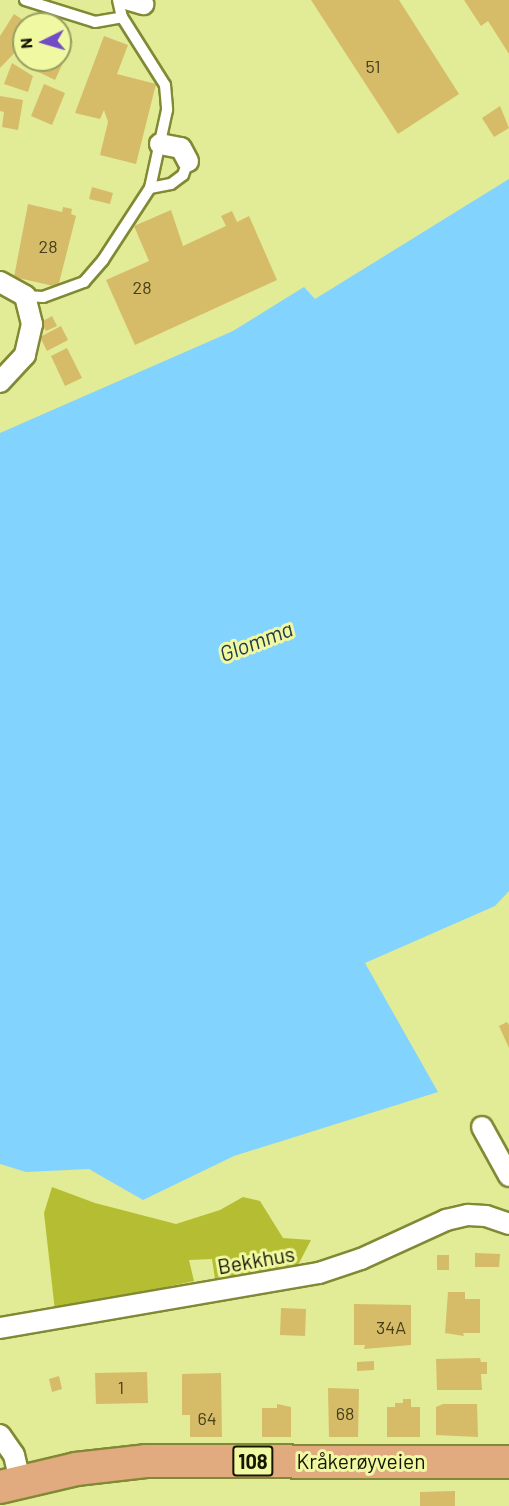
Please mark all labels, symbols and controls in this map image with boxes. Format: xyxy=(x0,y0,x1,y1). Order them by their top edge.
north arrow xyxy=(12,12,72,72)
text: N xyxy=(16,37,35,50)
house number: 51 xyxy=(365,55,381,77)
house number: 28 xyxy=(38,235,58,257)
house number: 28 xyxy=(132,276,152,298)
water label: Glomma xyxy=(216,615,296,667)
street label: Bekkhus xyxy=(215,1241,297,1279)
house number: 34A xyxy=(376,1316,406,1338)
house number: 1 xyxy=(118,1376,124,1398)
house number: 68 xyxy=(336,1402,354,1424)
house number: 64 xyxy=(197,1407,217,1429)
road number: 108 xyxy=(232,1444,274,1478)
street label: Kråkerøyveien xyxy=(296,1448,426,1474)

